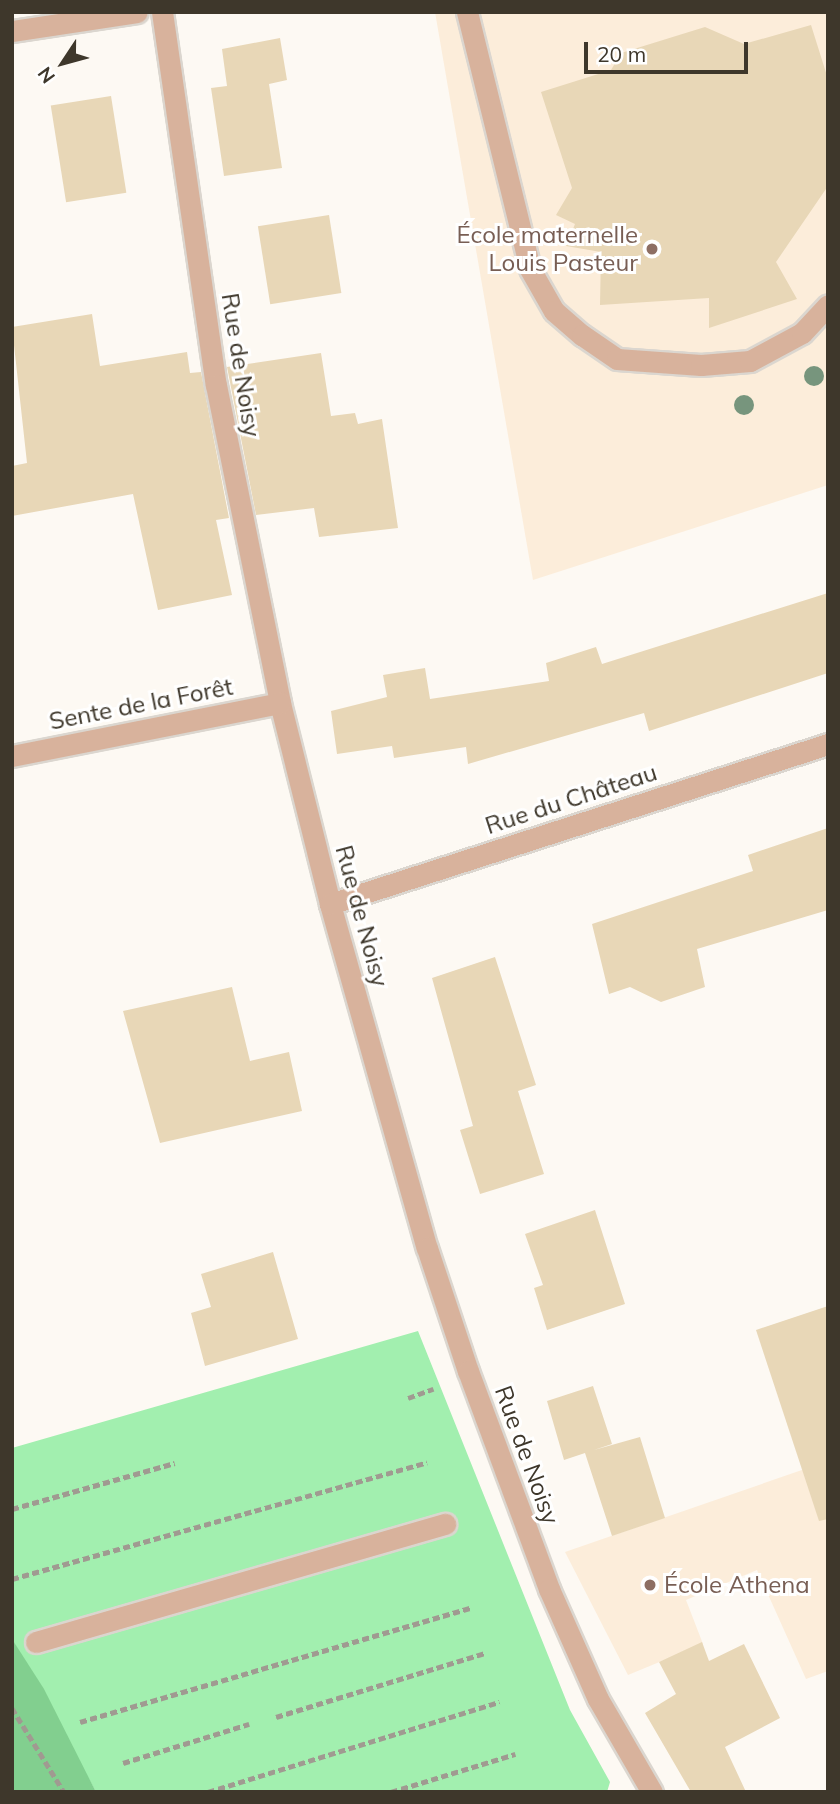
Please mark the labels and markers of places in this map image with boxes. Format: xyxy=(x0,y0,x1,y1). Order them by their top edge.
place label: École maternelle Louis Pasteur xyxy=(456,221,638,277)
marker: École maternelle Louis Pasteur xyxy=(644,241,660,257)
place label: École Athena xyxy=(664,1571,810,1599)
marker: École Athena xyxy=(642,1577,658,1593)

